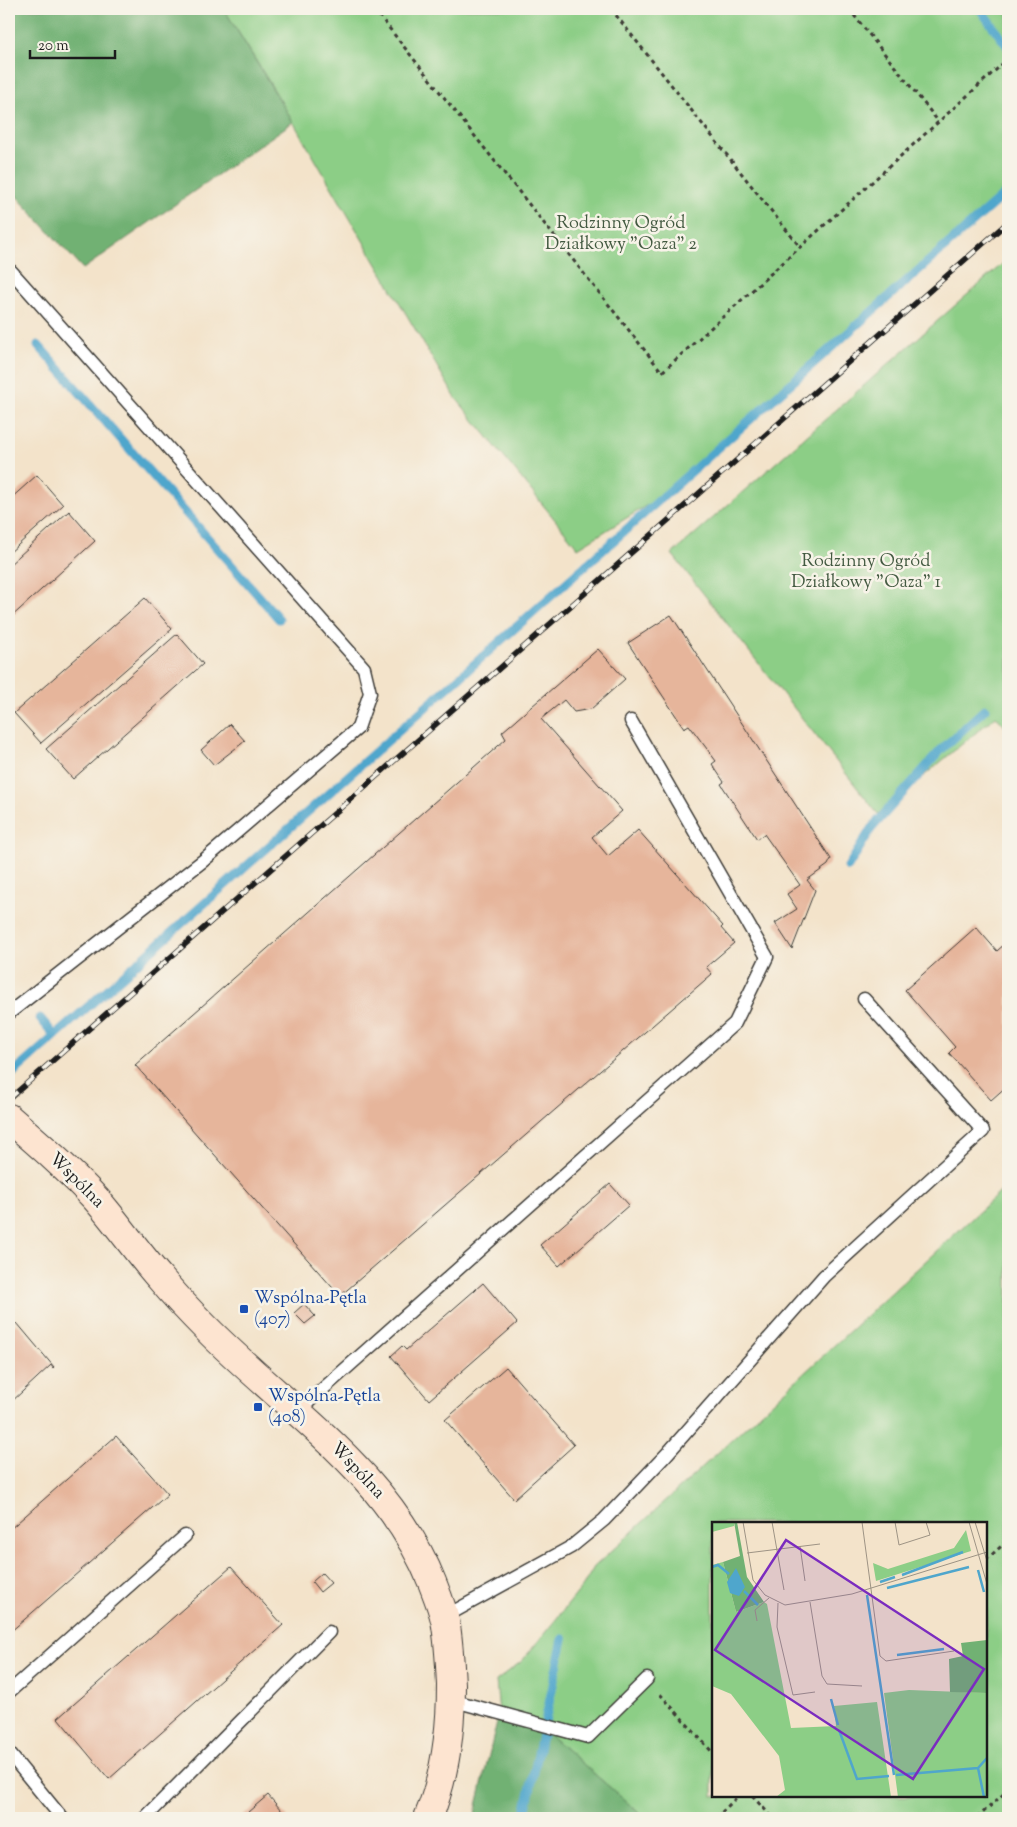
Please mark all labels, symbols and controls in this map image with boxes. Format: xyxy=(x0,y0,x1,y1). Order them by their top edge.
scale bar xyxy=(30,28,115,60)
text: 20 m xyxy=(38,36,69,57)
park label: Rodzinny Ogród Działkowy "Oaza" 2 xyxy=(545,211,698,258)
park label: Rodzinny Ogród Działkowy "Oaza" 1 xyxy=(791,549,941,596)
street label: Wspólna xyxy=(42,1147,110,1215)
place label: Wspólna-Pętla (407) xyxy=(254,1286,367,1333)
marker: Wspólna-Pętla (407) xyxy=(238,1303,250,1315)
place label: Wspólna-Pętla (408) xyxy=(268,1384,381,1431)
marker: Wspólna-Pętla (408) xyxy=(252,1401,264,1413)
street label: Wspólna xyxy=(324,1437,390,1505)
inset map xyxy=(712,1522,987,1797)

